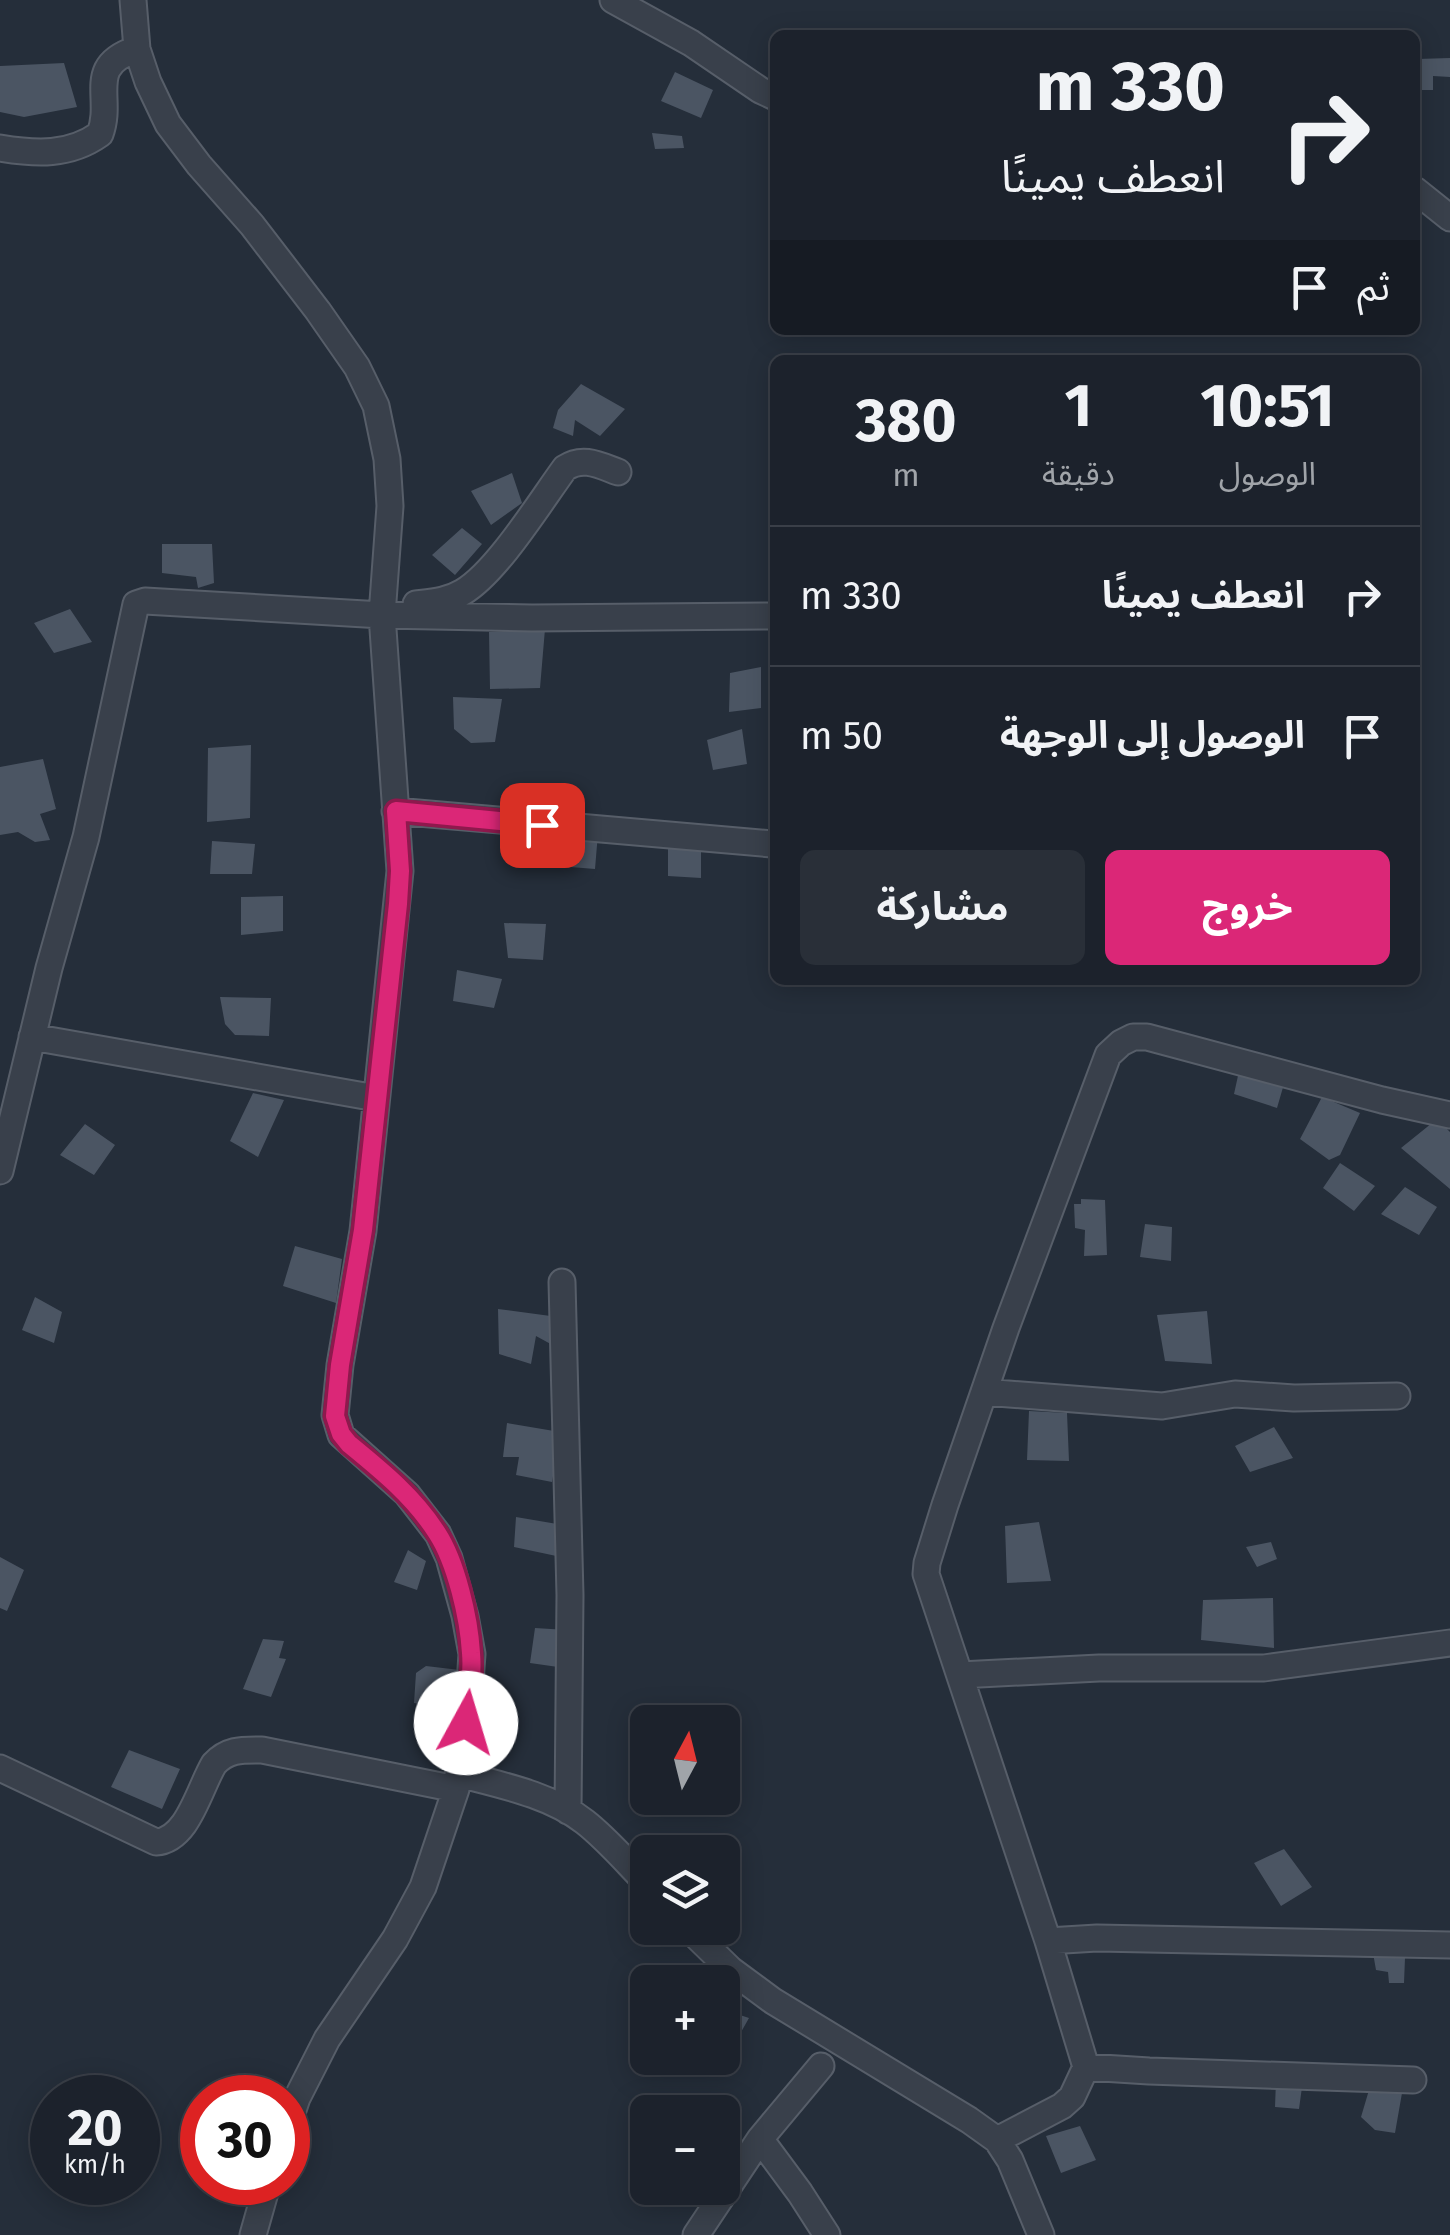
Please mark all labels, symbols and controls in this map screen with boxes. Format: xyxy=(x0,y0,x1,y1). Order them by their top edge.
text: 330 m xyxy=(1036,45,1225,129)
icon: right xyxy=(1260,70,1390,200)
text: انعطف يمينًا xyxy=(1001,150,1225,204)
icon: arrive xyxy=(1282,260,1337,315)
text: ثم xyxy=(1357,264,1390,310)
text: 1 xyxy=(1064,370,1092,442)
text: 10:51 xyxy=(1200,370,1335,442)
text: 380 xyxy=(855,385,957,457)
text: دقيقة xyxy=(1042,455,1115,493)
text: الوصول xyxy=(1219,455,1316,493)
text: m xyxy=(892,456,920,494)
icon: right xyxy=(1335,569,1390,624)
text: انعطف يمينًا xyxy=(1102,572,1305,618)
text: 330 m xyxy=(800,573,902,619)
icon: arrive xyxy=(1335,709,1390,764)
text: الوصول إلى الوجهة xyxy=(1000,712,1305,758)
text: 50 m xyxy=(800,713,883,759)
pin xyxy=(500,783,585,868)
icon: arrive xyxy=(515,798,570,853)
button: مشاركة xyxy=(800,850,1085,965)
button: خروج xyxy=(1105,850,1390,965)
position arrow xyxy=(414,1671,518,1775)
north arrow xyxy=(630,1705,740,1815)
map controls xyxy=(630,1705,740,2205)
button: layers xyxy=(630,1835,740,1945)
button: + xyxy=(630,1965,740,2075)
speed limit sign: 30 xyxy=(180,2075,310,2205)
button: − xyxy=(630,2095,740,2205)
text: 20 xyxy=(67,2098,123,2158)
text: km/h xyxy=(64,2150,126,2180)

